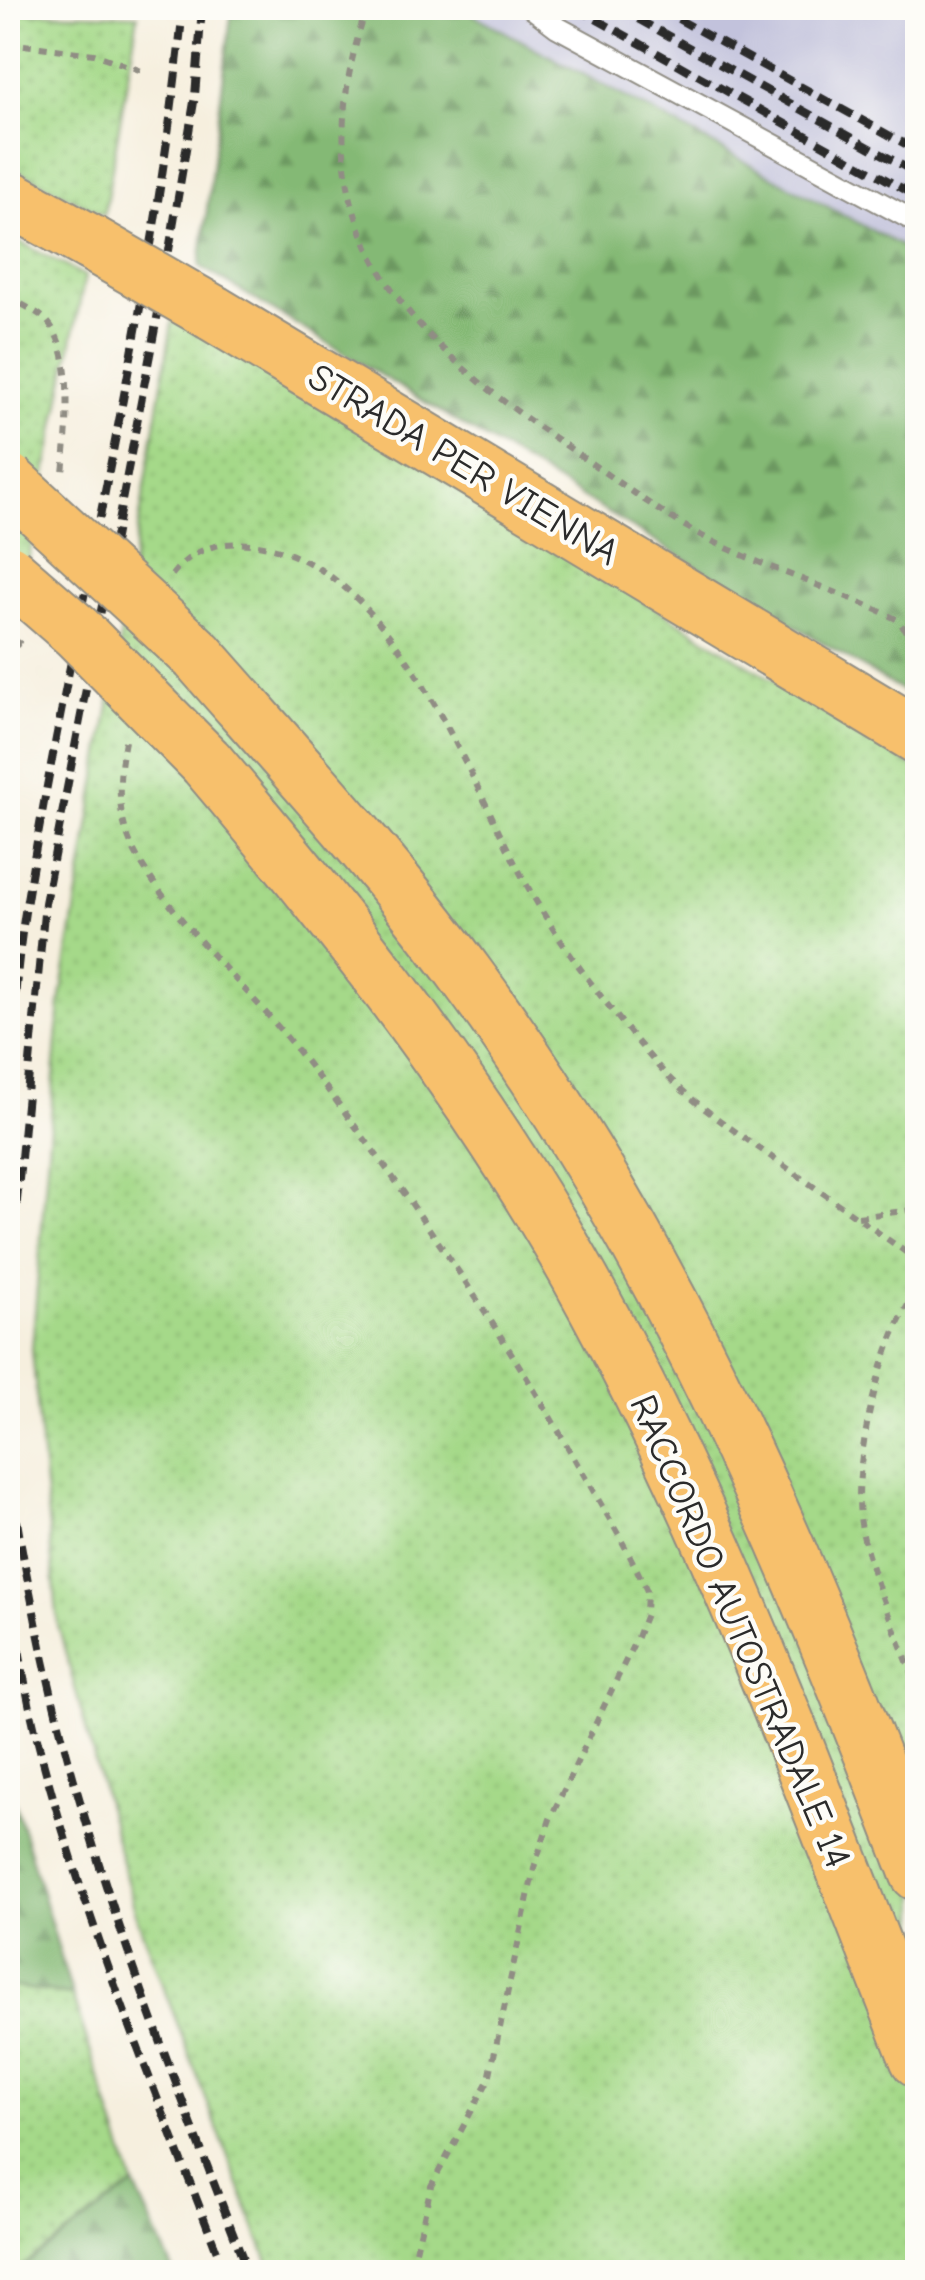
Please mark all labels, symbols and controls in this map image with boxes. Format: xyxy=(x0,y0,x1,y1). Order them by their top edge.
street label: STRADA PER VIENNA xyxy=(300,355,627,575)
street label: RACCORDO AUTOSTRADALE 14 xyxy=(620,1388,860,1874)

